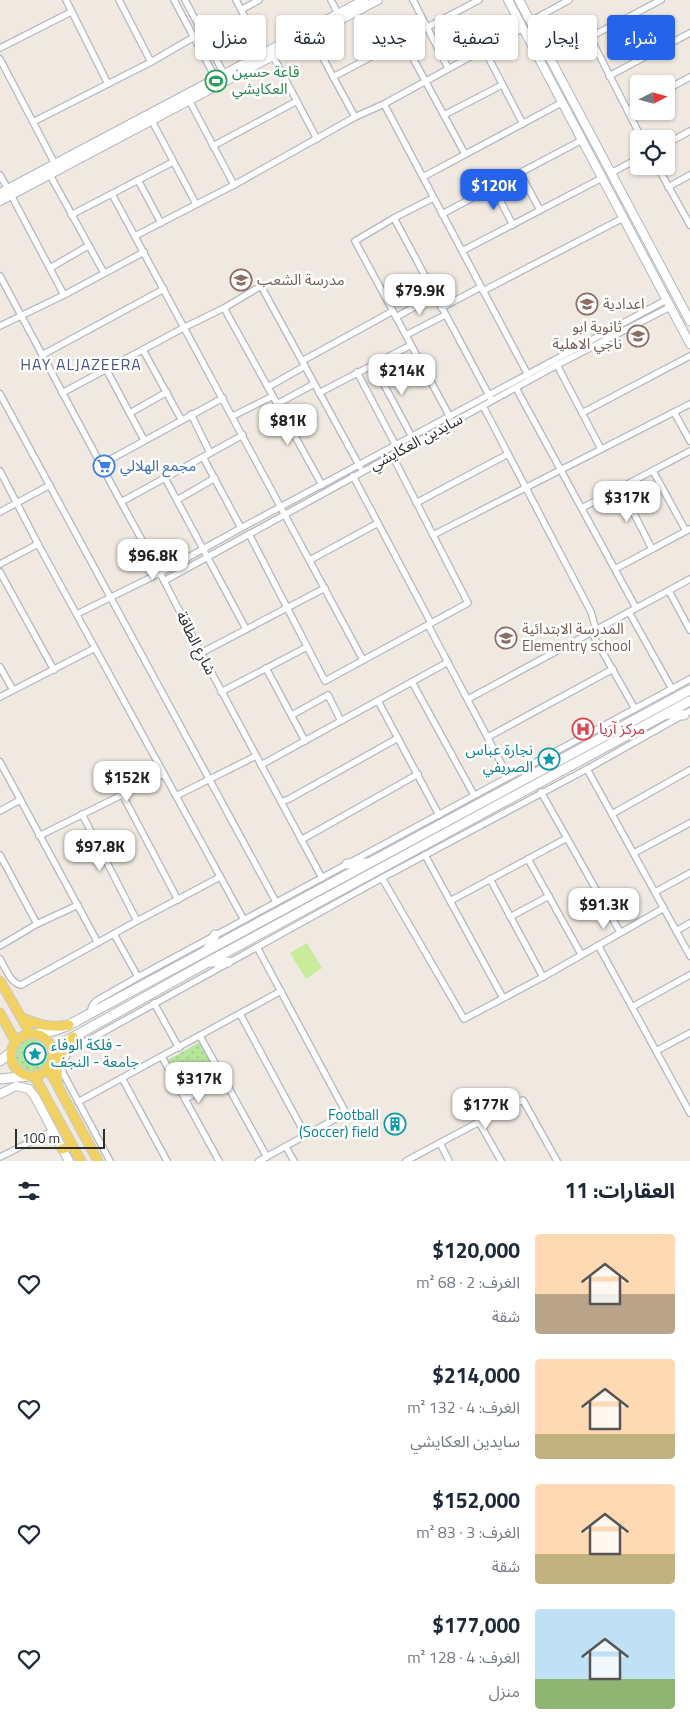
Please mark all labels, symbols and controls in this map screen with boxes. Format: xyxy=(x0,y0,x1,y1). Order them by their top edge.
chip: منزل xyxy=(195,15,266,60)
chip: شقة xyxy=(276,15,344,60)
chip: جديد xyxy=(354,15,425,60)
chip: تصفية xyxy=(435,15,518,60)
chip: إيجار xyxy=(528,15,597,60)
chip: شراء xyxy=(607,15,675,60)
place label: قاعة حسين العكايشي xyxy=(232,60,300,100)
sports icon: قاعة حسين العكايشي xyxy=(204,69,228,93)
north arrow xyxy=(630,75,675,120)
map controls xyxy=(630,75,675,175)
button: locate xyxy=(630,130,675,175)
pin: $120K xyxy=(459,168,529,211)
text: $120K xyxy=(471,173,517,197)
school or university icon: مدرسة الشعب xyxy=(229,268,253,292)
place label: مدرسة الشعب xyxy=(257,268,345,291)
pin: $79.9K xyxy=(379,274,461,316)
text: $79.9K xyxy=(395,278,445,302)
school or university icon: اعدادية xyxy=(575,292,599,316)
place label: اعدادية xyxy=(603,292,645,315)
place label: ثانوية ابو ناجي الاهلية xyxy=(552,315,622,355)
school or university icon: ثانوية ابو ناجي الاهلية xyxy=(626,324,650,348)
district label: HAY ALJAZEERA xyxy=(20,352,142,376)
pin: $214K xyxy=(367,354,437,396)
text: $214K xyxy=(379,358,425,382)
pin: $81K xyxy=(258,404,318,446)
street label: سايدين العكايشي xyxy=(365,407,467,476)
text: $81K xyxy=(270,408,306,432)
supermarket icon: مجمع الهلالي xyxy=(92,454,116,478)
place label: مجمع الهلالي xyxy=(120,454,196,478)
pin: $317K xyxy=(592,480,662,523)
text: $317K xyxy=(604,485,650,509)
pin: $96.8K xyxy=(112,538,194,581)
text: $96.8K xyxy=(128,543,178,567)
street label: شارع الطاقة xyxy=(170,607,222,679)
place label: المدرسة الابتدائية Elementry school xyxy=(522,617,631,657)
school or university icon: المدرسة الابتدائية Elementry school xyxy=(494,626,518,650)
hospital icon: مركز آريا xyxy=(571,717,595,741)
place label: مركز آريا xyxy=(599,717,645,740)
place label: نجارة عباس الصريفي xyxy=(466,738,533,778)
place icon: نجارة عباس الصريفي xyxy=(537,747,561,771)
pin: $152K xyxy=(92,760,162,803)
text: $152K xyxy=(104,765,150,789)
pin: $97.8K xyxy=(59,830,141,872)
text: $97.8K xyxy=(75,834,125,858)
pin: $91.3K xyxy=(563,888,645,930)
text: $91.3K xyxy=(579,892,629,916)
place label: فلكة الوفاء - جامعة - النجف xyxy=(51,1033,139,1073)
place icon: فلكة الوفاء - جامعة - النجف xyxy=(23,1042,47,1066)
pin: $317K xyxy=(164,1062,234,1104)
text: $317K xyxy=(176,1066,222,1090)
pin: $177K xyxy=(451,1088,521,1130)
text: $177K xyxy=(463,1092,509,1116)
place label: Football (Soccer) field xyxy=(299,1103,379,1143)
building icon: Football (Soccer) field xyxy=(383,1112,407,1136)
scale bar xyxy=(15,1126,105,1149)
text: 100 m xyxy=(22,1127,60,1148)
text: العقارات: 11 xyxy=(565,1174,675,1206)
icon: filters xyxy=(15,1177,43,1205)
text: $120,000 xyxy=(432,1234,520,1266)
icon: home xyxy=(575,1254,635,1314)
icon: heart xyxy=(15,1270,43,1298)
text: الغرف: 2 · 68 m² xyxy=(416,1270,520,1294)
text: شقة xyxy=(492,1304,520,1328)
text: $214,000 xyxy=(432,1359,520,1391)
icon: home xyxy=(575,1379,635,1439)
icon: heart xyxy=(15,1395,43,1423)
text: الغرف: 4 · 132 m² xyxy=(407,1395,520,1419)
text: سايدين العكايشي xyxy=(410,1429,520,1453)
text: $152,000 xyxy=(432,1484,520,1516)
icon: home xyxy=(575,1504,635,1564)
icon: heart xyxy=(15,1520,43,1548)
text: الغرف: 3 · 83 m² xyxy=(416,1520,520,1544)
text: شقة xyxy=(492,1554,520,1578)
text: $177,000 xyxy=(432,1609,520,1641)
icon: home xyxy=(575,1629,635,1689)
icon: heart xyxy=(15,1645,43,1673)
text: الغرف: 4 · 128 m² xyxy=(407,1645,520,1669)
text: منزل xyxy=(489,1679,520,1703)

